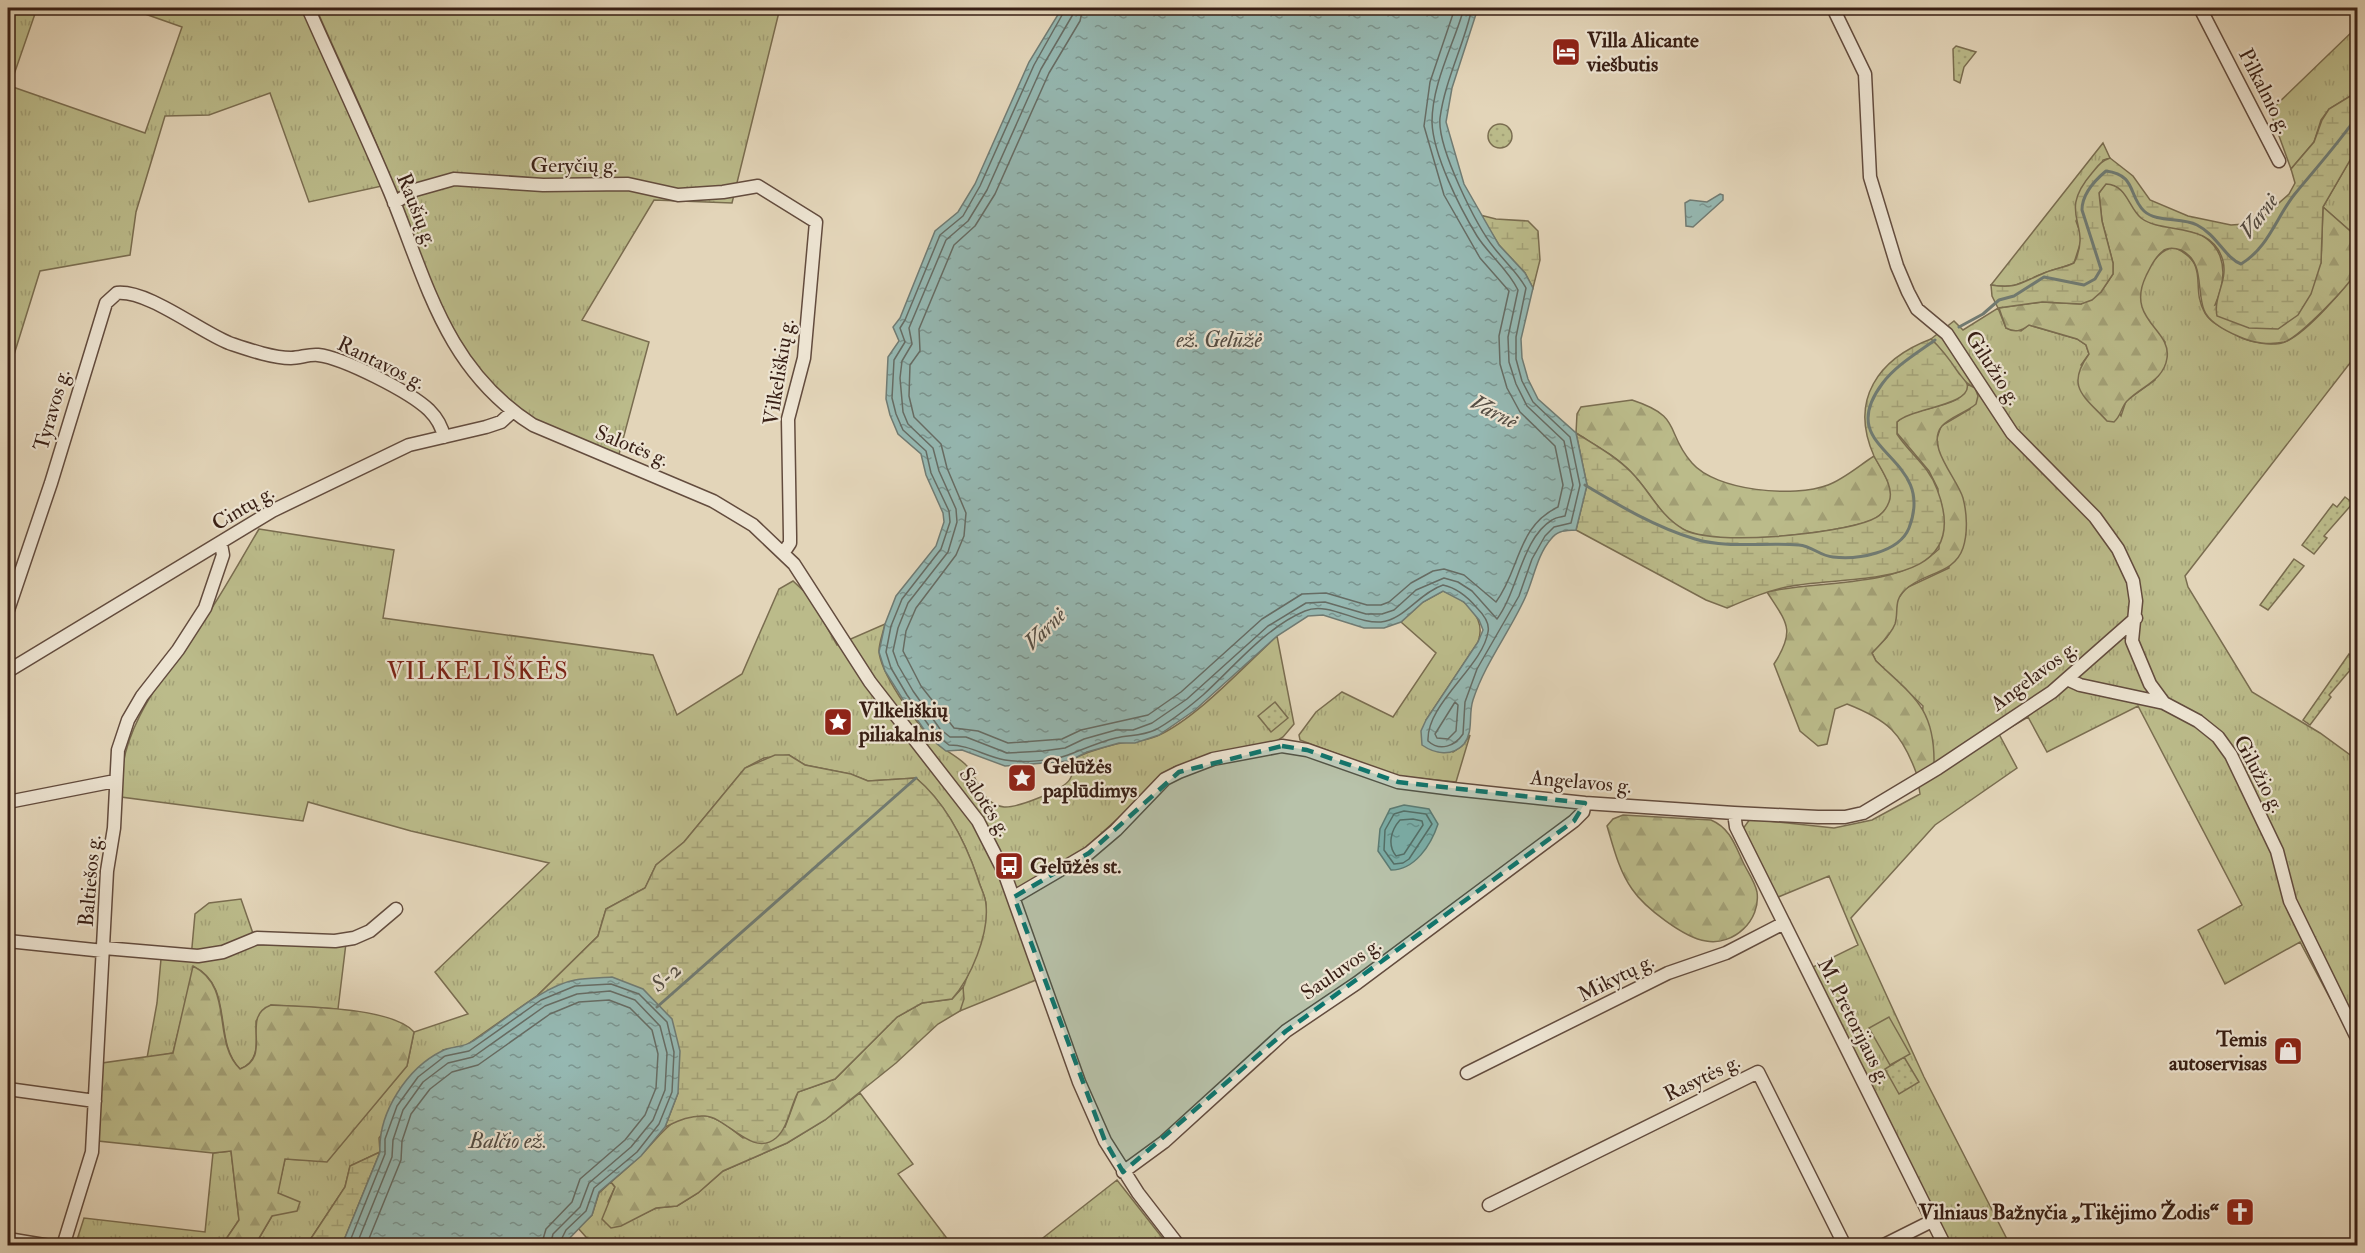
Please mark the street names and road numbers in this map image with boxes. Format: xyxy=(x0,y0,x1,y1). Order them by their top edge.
street label: Pilkalnio g. xyxy=(2232,44,2298,138)
street label: Geryčių g. xyxy=(531,152,617,179)
street label: Raušių g. xyxy=(390,169,444,251)
street label: Vilkeliškių g. xyxy=(757,317,801,427)
street label: Gilužio g. xyxy=(1959,325,2027,411)
street label: Rantavos g. xyxy=(333,330,429,396)
street label: Tyravos g. xyxy=(27,366,77,454)
street label: Salotės g. xyxy=(591,419,673,473)
street label: Cintų g. xyxy=(207,479,279,537)
street label: Angelavos g. xyxy=(1984,635,2083,718)
street label: Gilužio g. xyxy=(2227,731,2291,817)
street label: Salotės g. xyxy=(953,762,1017,842)
street label: Angelavos g. xyxy=(1528,764,1633,800)
street label: Baltiešos g. xyxy=(73,834,107,928)
street label: Sauluvos g. xyxy=(1295,931,1387,1007)
street label: Mikytų g. xyxy=(1574,947,1658,1009)
street label: M. Pretorijaus g. xyxy=(1811,953,1897,1089)
street label: Rasytės g. xyxy=(1659,1048,1745,1108)

